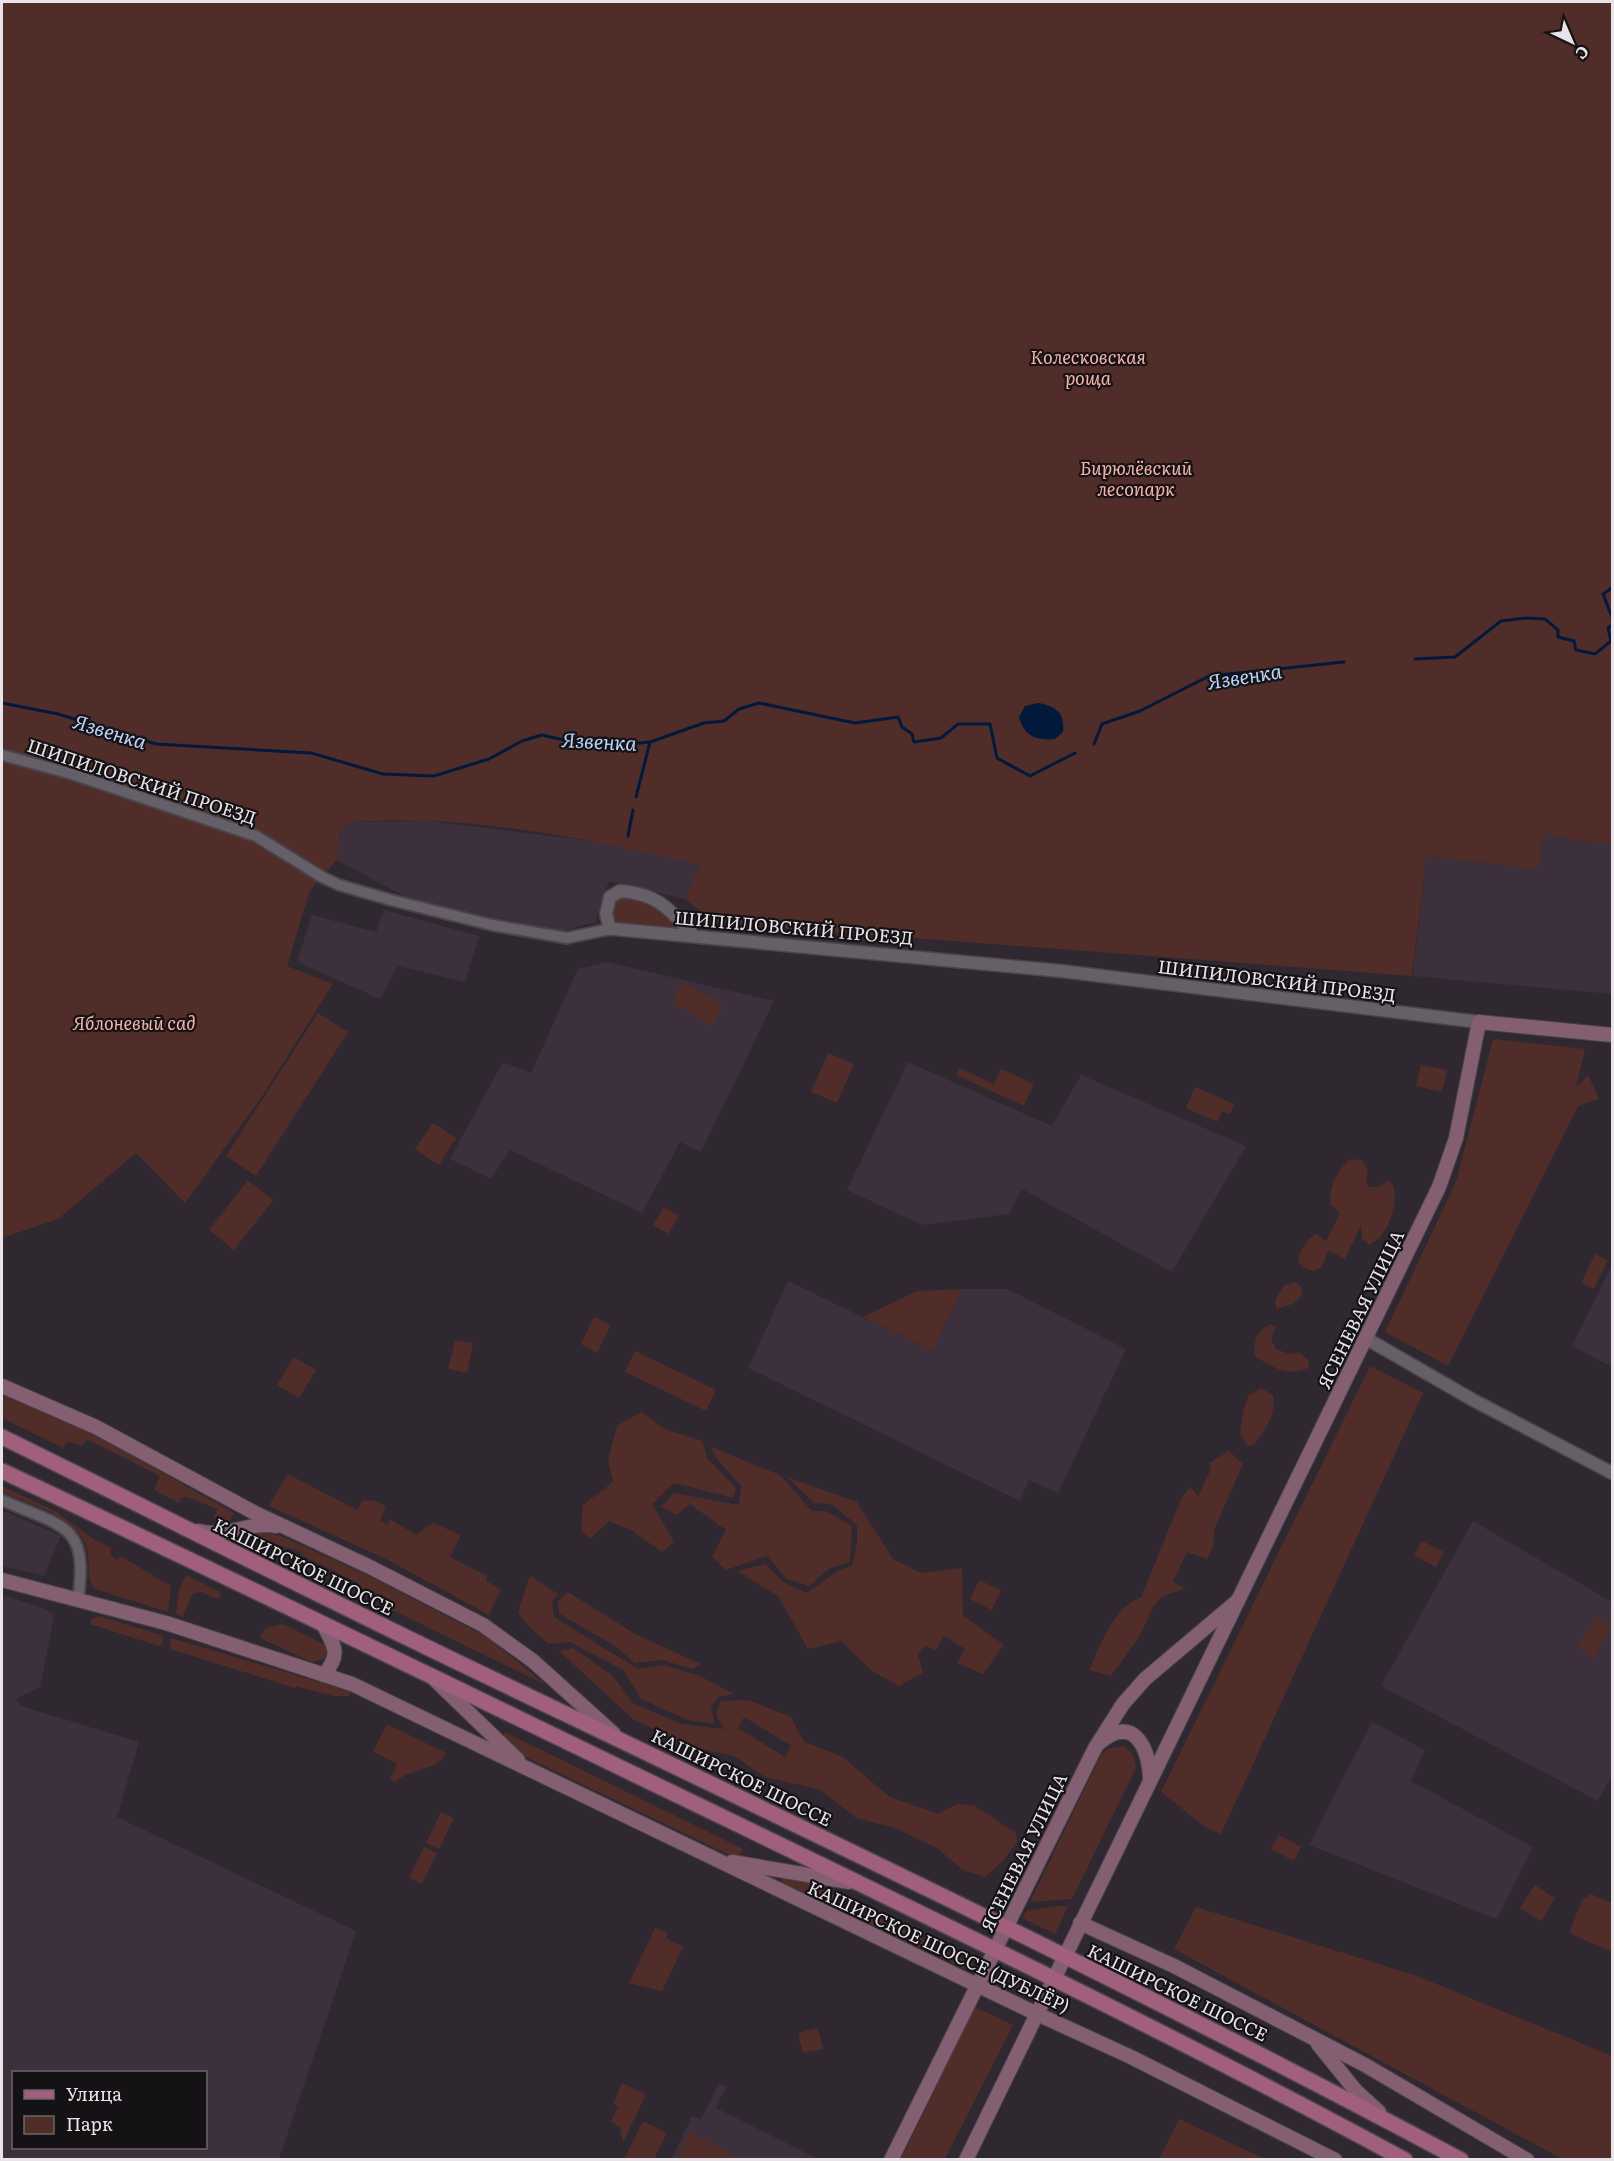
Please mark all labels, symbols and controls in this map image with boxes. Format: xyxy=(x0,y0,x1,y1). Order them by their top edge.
north arrow xyxy=(1542,12,1602,72)
text: С xyxy=(1571,41,1596,66)
park label: Колесковская роща xyxy=(1030,343,1146,391)
park label: Бирюлёвский лесопарк xyxy=(1080,454,1193,502)
water label: Язвенка xyxy=(1204,654,1284,696)
water label: Язвенка xyxy=(69,705,151,756)
water label: Язвенка xyxy=(560,723,638,757)
street label: ШИПИЛОВСКИЙ ПРОЕЗД xyxy=(24,731,260,831)
street label: ШИПИЛОВСКИЙ ПРОЕЗД xyxy=(673,903,915,951)
street label: ШИПИЛОВСКИЙ ПРОЕЗД xyxy=(1156,952,1398,1008)
park label: Яблоневый сад xyxy=(72,1009,196,1036)
street label: ЯСЕНЕВАЯ УЛИЦА xyxy=(1310,1225,1410,1393)
street label: КАШИРСКОЕ ШОССЕ xyxy=(209,1510,399,1622)
street label: КАШИРСКОЕ ШОССЕ xyxy=(647,1721,837,1833)
street label: ЯСЕНЕВАЯ УЛИЦА xyxy=(973,1768,1073,1936)
street label: КАШИРСКОЕ ШОССЕ (ДУБЛЁР) xyxy=(804,1873,1074,2019)
street label: КАШИРСКОЕ ШОССЕ xyxy=(1083,1936,1273,2048)
legend xyxy=(12,2071,207,2149)
text: Улица xyxy=(66,2080,122,2107)
text: Парк xyxy=(66,2110,113,2137)

